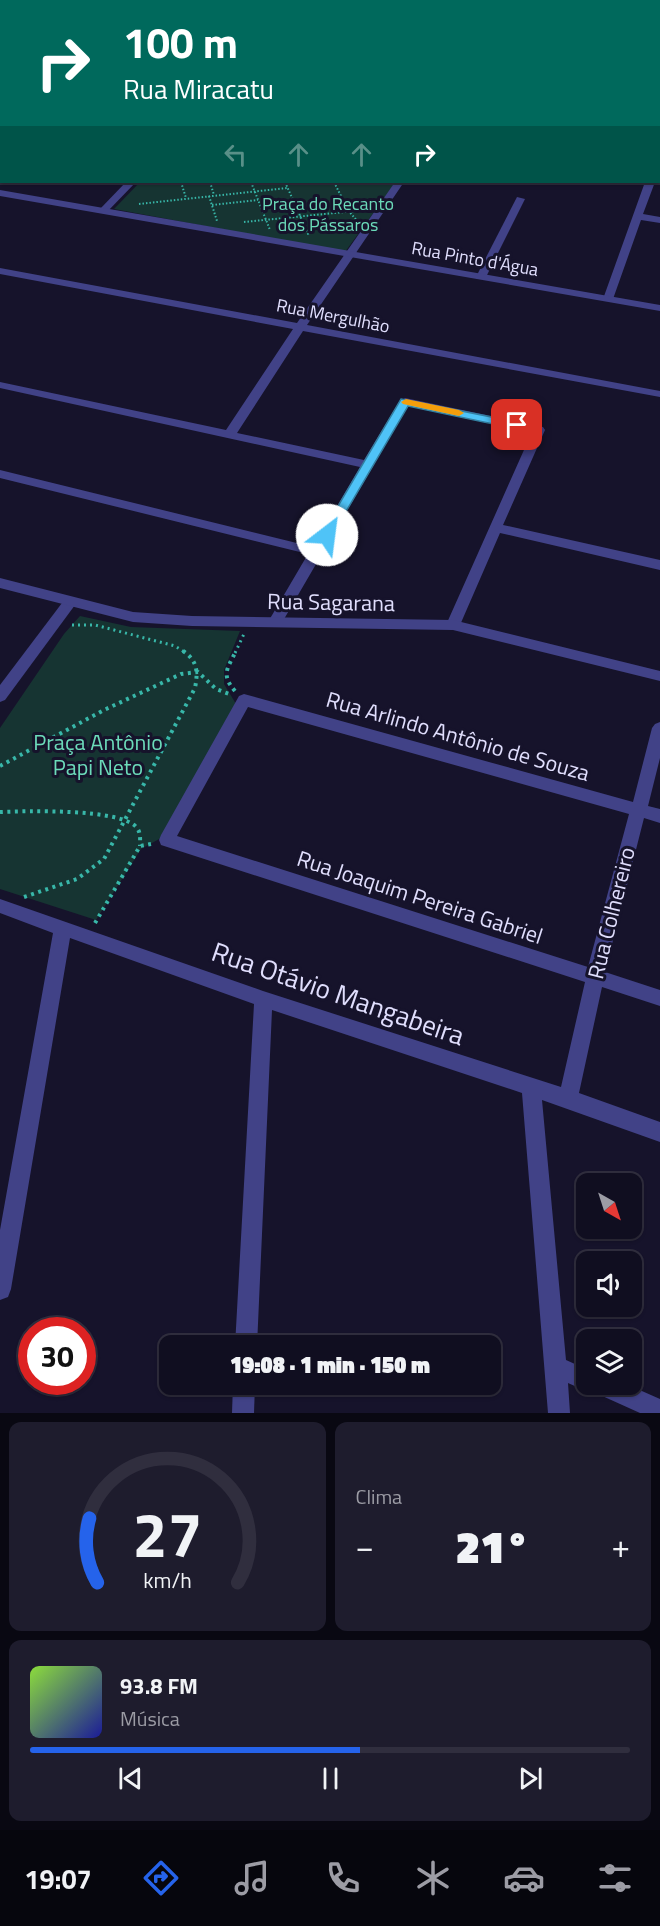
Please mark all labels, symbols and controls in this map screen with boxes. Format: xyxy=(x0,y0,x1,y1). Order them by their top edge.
text: 100 m xyxy=(123,10,238,74)
icon: right xyxy=(24,24,102,102)
text: Rua Miracatu xyxy=(123,68,274,109)
icon: left xyxy=(219,138,252,171)
icon: ahead xyxy=(282,138,315,171)
icon: ahead xyxy=(345,138,378,171)
icon: right xyxy=(408,138,441,171)
park label: Praça do Recanto dos Pássaros xyxy=(262,190,394,238)
street label: Rua Pinto d'Água xyxy=(409,234,541,283)
street label: Rua Mergulhão xyxy=(274,291,392,340)
pin xyxy=(491,399,542,450)
icon: arrive xyxy=(500,408,533,441)
position arrow xyxy=(295,503,359,567)
street label: Rua Sagarana xyxy=(267,584,395,620)
street label: Rua Arlindo Antônio de Souza xyxy=(322,682,594,790)
park label: Praça Antônio Papi Neto xyxy=(33,725,163,784)
street label: Rua Joaquim Pereira Gabriel xyxy=(293,841,547,953)
street label: Rua Colhereiro xyxy=(578,844,644,982)
street label: Rua Otávio Mangabeira xyxy=(207,930,471,1055)
north arrow xyxy=(576,1173,642,1239)
map controls xyxy=(576,1173,642,1395)
button: sound xyxy=(576,1251,642,1317)
speed limit sign: 30 xyxy=(18,1317,96,1395)
button: layers xyxy=(576,1329,642,1395)
text: 19:08 · 1 min · 150 m xyxy=(230,1348,430,1382)
text: Clima xyxy=(356,1481,402,1512)
text: 27 xyxy=(132,1486,202,1581)
text: 21° xyxy=(456,1512,530,1580)
text: − xyxy=(356,1521,374,1571)
text: + xyxy=(612,1521,630,1571)
text: km/h xyxy=(143,1565,192,1597)
text: 93.8 FM xyxy=(120,1669,198,1703)
text: Música xyxy=(120,1703,180,1734)
icon: previous xyxy=(114,1762,147,1795)
icon: pause xyxy=(314,1762,347,1795)
icon: next xyxy=(514,1762,547,1795)
icon: directions xyxy=(140,1857,182,1899)
icon: music xyxy=(231,1857,273,1899)
icon: phone xyxy=(322,1857,364,1899)
icon: climate xyxy=(412,1857,454,1899)
icon: car xyxy=(503,1857,545,1899)
icon: filters xyxy=(594,1857,636,1899)
text: 19:07 xyxy=(24,1858,92,1899)

